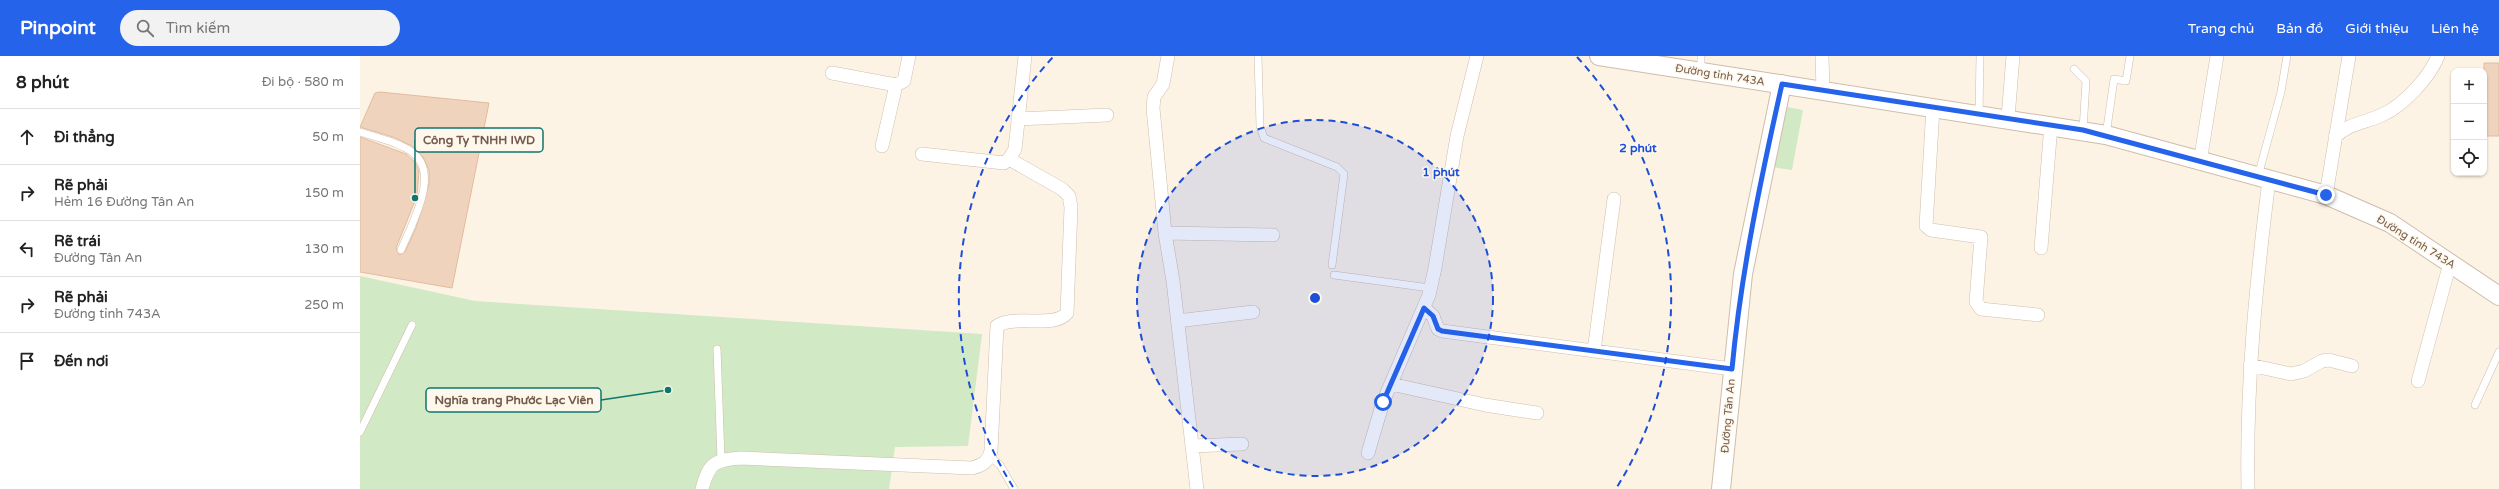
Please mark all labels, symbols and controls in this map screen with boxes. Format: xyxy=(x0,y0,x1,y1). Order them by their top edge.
search box xyxy=(120,10,400,46)
text: Pinpoint xyxy=(20,17,96,39)
icon: search xyxy=(134,17,156,39)
text: Tìm kiếm xyxy=(166,19,230,37)
text: Trang chủ xyxy=(2188,20,2254,37)
text: Bản đồ xyxy=(2276,20,2323,37)
text: Giới thiệu xyxy=(2345,20,2409,37)
text: Liên hệ xyxy=(2431,20,2479,37)
street label: Đường tỉnh 743A xyxy=(1674,62,1766,88)
map controls xyxy=(2451,68,2487,176)
button: + xyxy=(2451,68,2487,104)
text: 8 phút xyxy=(16,72,69,93)
text: Đi bộ · 580 m xyxy=(262,74,344,90)
button: − xyxy=(2451,104,2487,140)
icon: ahead xyxy=(16,126,38,148)
text: Đi thẳng xyxy=(54,128,115,146)
callout: Công Ty TNHH IWD xyxy=(415,128,543,152)
text: 50 m xyxy=(312,129,344,145)
text: Công Ty TNHH IWD xyxy=(423,133,535,148)
button: locate xyxy=(2451,140,2487,176)
text: 2 phút xyxy=(1619,141,1657,156)
text: 1 phút xyxy=(1422,165,1460,180)
text: Rẽ phải xyxy=(54,176,108,194)
icon: right xyxy=(16,182,38,204)
text: 150 m xyxy=(304,185,344,201)
route end xyxy=(2317,186,2335,204)
text: Hẻm 16 Đường Tân An xyxy=(54,194,194,210)
street label: Đường tỉnh 743A xyxy=(2374,213,2458,271)
text: Rẽ trái xyxy=(54,232,101,250)
icon: left xyxy=(16,238,38,260)
text: 130 m xyxy=(304,241,344,257)
text: Đường Tân An xyxy=(54,250,142,266)
text: Rẽ phải xyxy=(54,288,108,306)
centre of rings xyxy=(1308,291,1322,305)
icon: right xyxy=(16,294,38,316)
text: 250 m xyxy=(304,297,344,313)
text: Đường tỉnh 743A xyxy=(54,306,161,322)
icon: arrive xyxy=(16,350,38,372)
text: Đến nơi xyxy=(54,352,109,370)
street label: Đường Tân An xyxy=(1718,378,1738,454)
callout: Nghĩa trang Phước Lạc Viên xyxy=(426,388,601,412)
text: Nghĩa trang Phước Lạc Viên xyxy=(434,393,594,408)
route start xyxy=(1374,393,1392,411)

